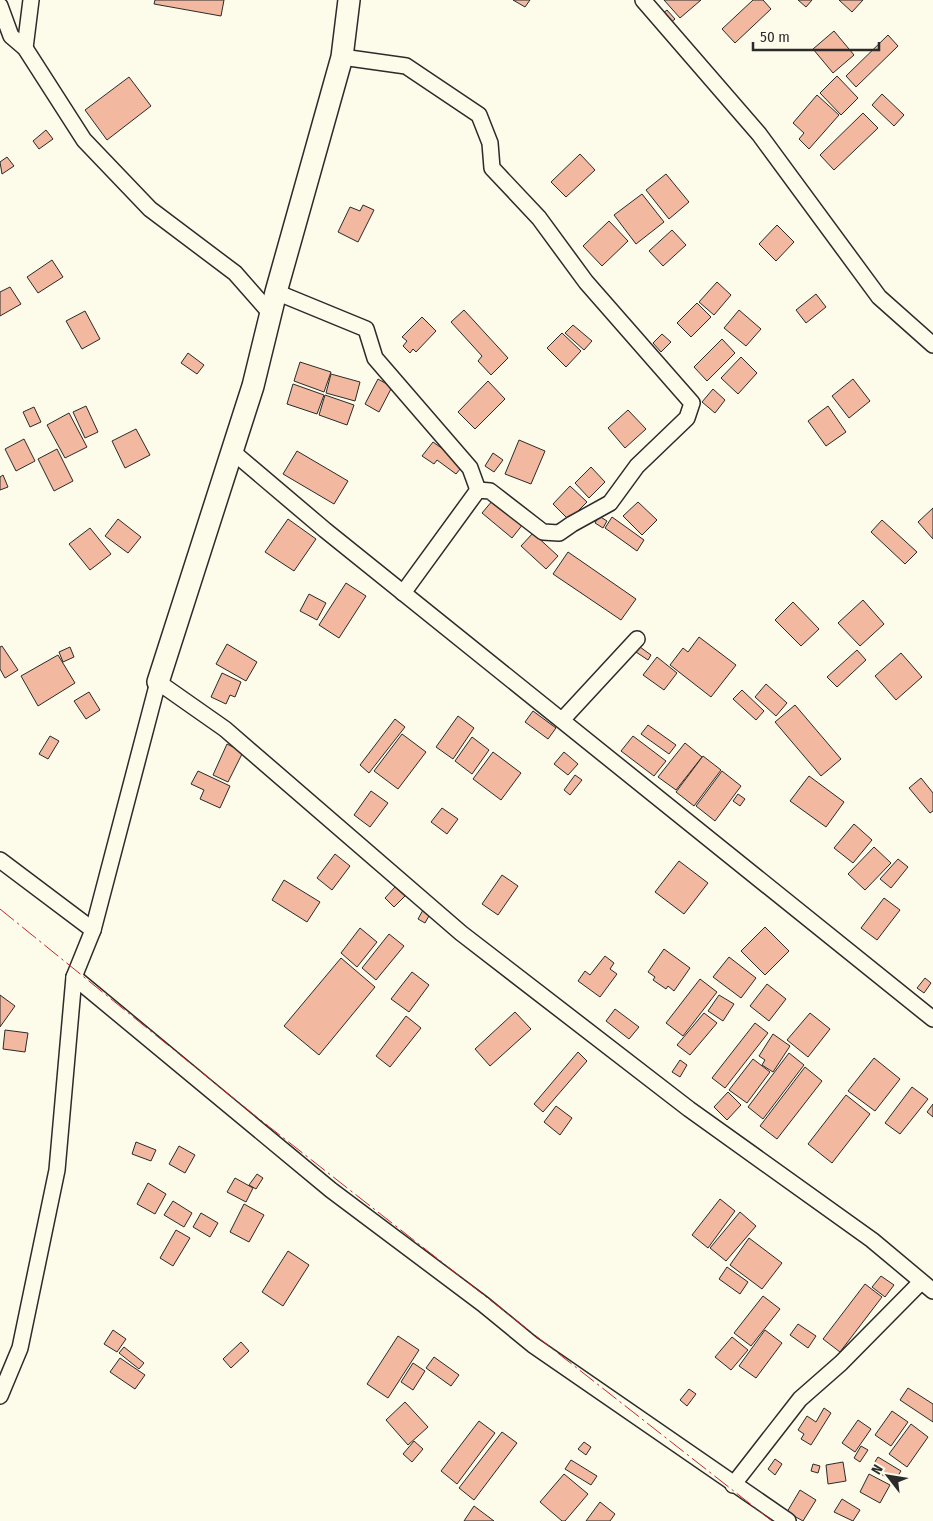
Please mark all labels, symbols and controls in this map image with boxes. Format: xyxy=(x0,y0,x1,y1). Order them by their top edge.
scale bar xyxy=(753,20,879,52)
text: 50 m xyxy=(760,28,790,46)
north arrow xyxy=(863,1451,913,1501)
text: N xyxy=(868,1462,887,1478)

